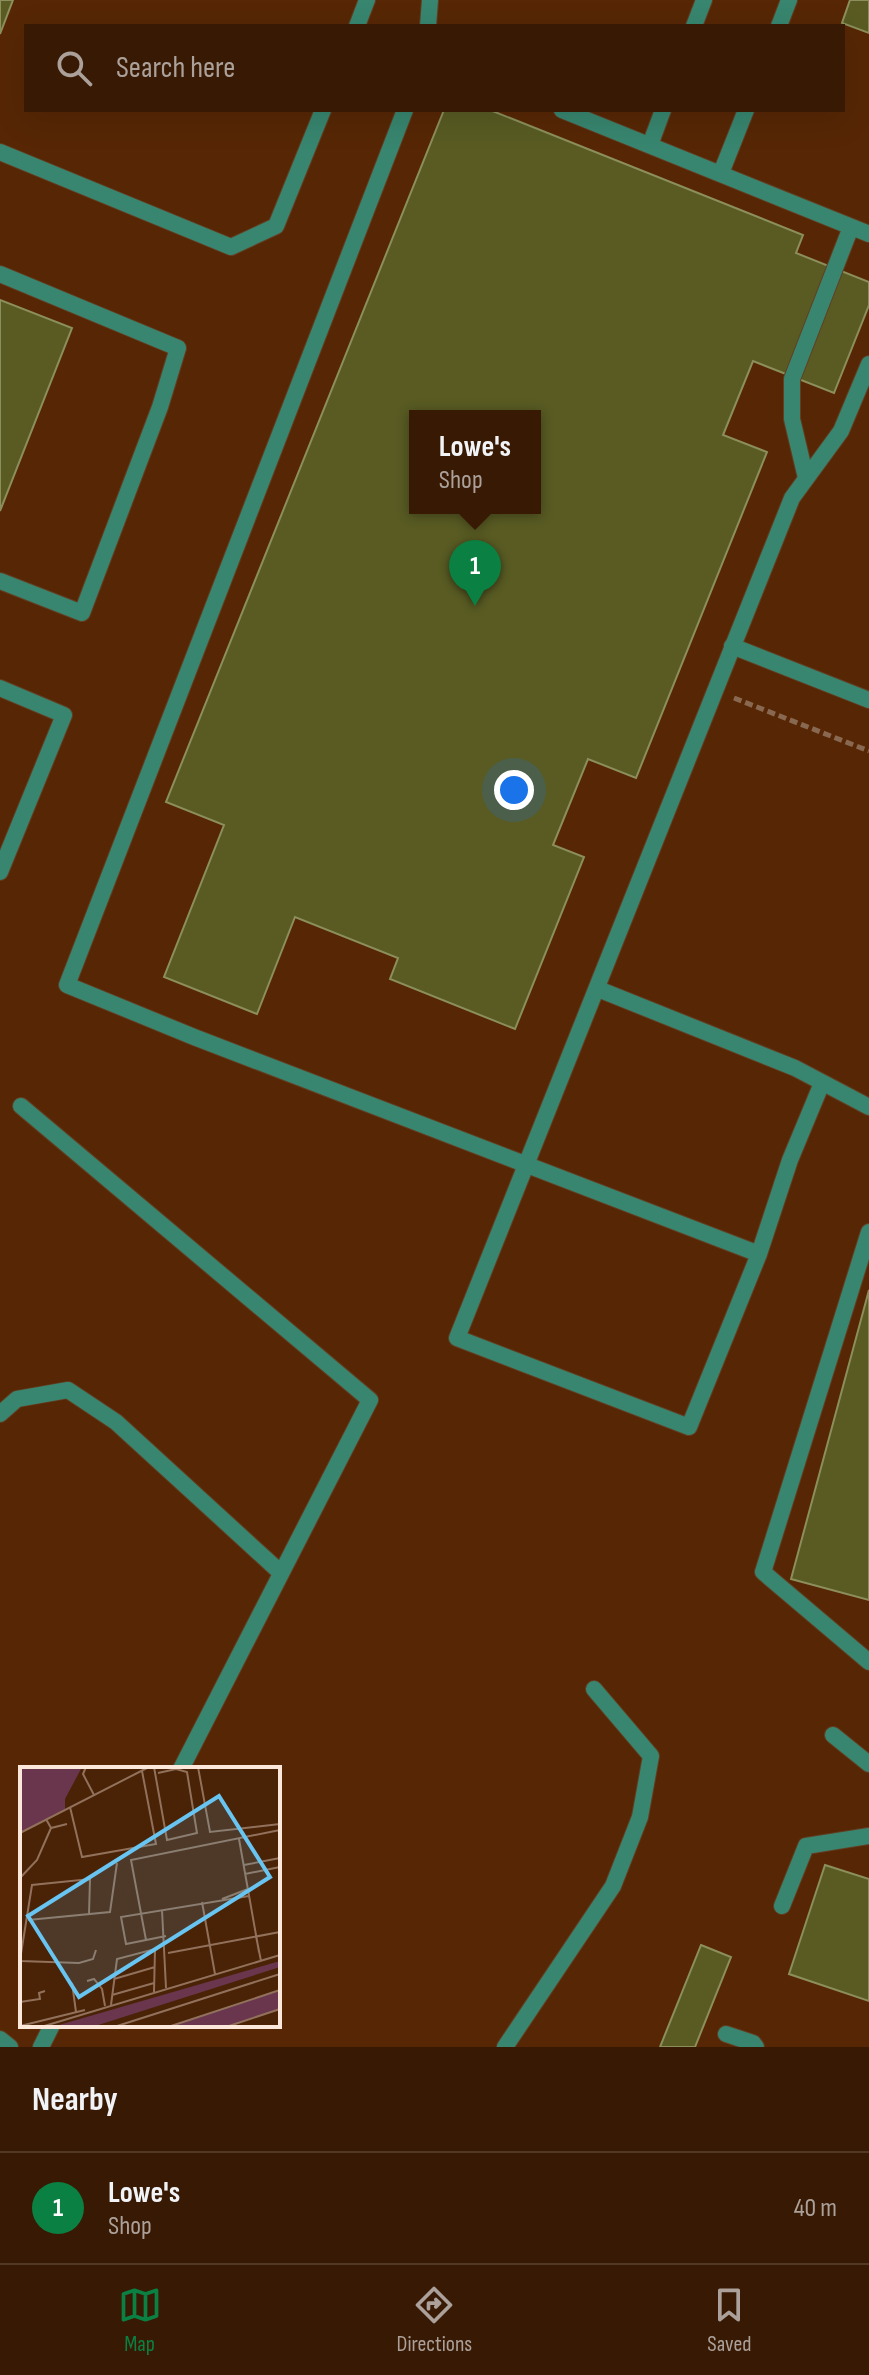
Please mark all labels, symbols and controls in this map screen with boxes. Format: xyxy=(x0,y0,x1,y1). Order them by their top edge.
search box xyxy=(24,24,845,112)
icon: search xyxy=(52,46,96,90)
text: Search here xyxy=(116,50,235,86)
popup xyxy=(409,410,541,514)
text: Lowe's xyxy=(439,429,511,465)
text: Shop xyxy=(439,465,483,496)
pin: 1 xyxy=(449,540,501,606)
your location xyxy=(494,770,534,810)
inset map xyxy=(20,1767,280,2027)
text: Nearby xyxy=(32,2079,118,2120)
text: Lowe's xyxy=(108,2175,180,2211)
text: 1 xyxy=(53,2193,63,2224)
text: 40 m xyxy=(794,2193,837,2224)
text: Shop xyxy=(108,2211,152,2242)
tab: Map xyxy=(118,2283,162,2358)
tab: Directions xyxy=(397,2283,472,2358)
tab: Saved xyxy=(707,2283,751,2358)

